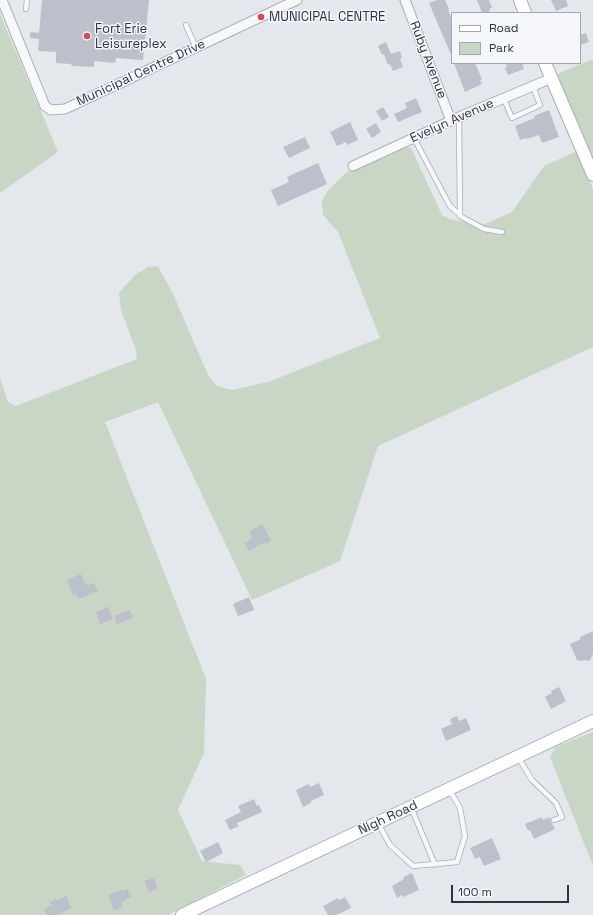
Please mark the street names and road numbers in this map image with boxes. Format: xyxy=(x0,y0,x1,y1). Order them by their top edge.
street label: Ruby Avenue xyxy=(406,19,450,101)
street label: Municipal Centre Drive xyxy=(74,36,208,110)
street label: Evelyn Avenue xyxy=(408,96,496,146)
street label: Nigh Road xyxy=(356,798,420,838)

